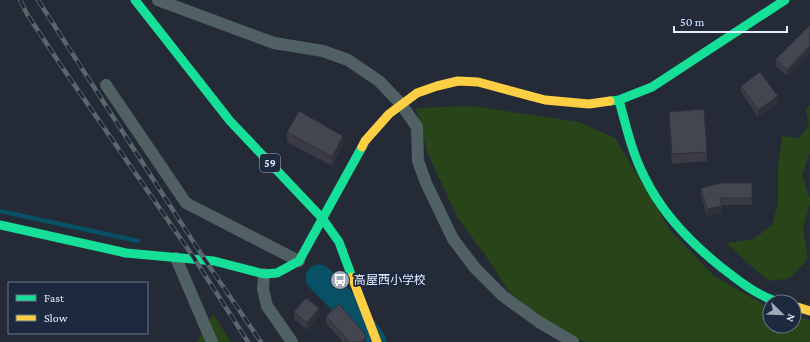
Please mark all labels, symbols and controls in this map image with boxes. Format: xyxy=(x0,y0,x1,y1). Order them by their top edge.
scale bar xyxy=(674,8,787,34)
text: 50 m xyxy=(680,15,705,29)
road number: 59 xyxy=(260,154,280,172)
bus stop icon: 高屋西小学校 xyxy=(329,269,351,291)
place label: 高屋西小学校 xyxy=(354,273,426,287)
legend xyxy=(8,282,148,334)
text: Fast xyxy=(44,291,65,305)
north arrow xyxy=(762,294,802,334)
text: Slow xyxy=(44,311,68,325)
text: N xyxy=(784,312,798,324)

